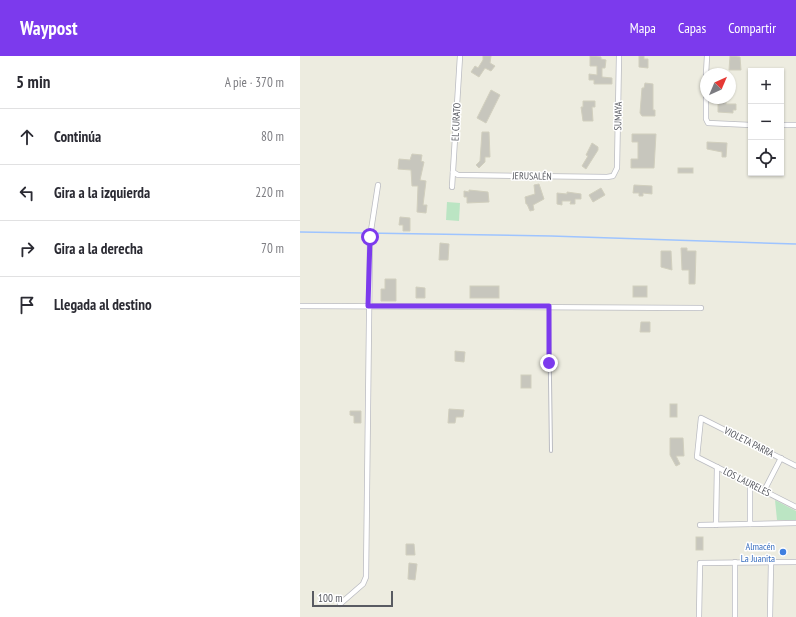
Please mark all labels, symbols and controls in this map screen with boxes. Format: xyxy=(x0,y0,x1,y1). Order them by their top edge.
text: Waypost xyxy=(20,16,77,40)
text: Mapa xyxy=(630,19,656,37)
text: Capas xyxy=(678,19,706,37)
text: Compartir xyxy=(728,19,776,37)
north arrow xyxy=(700,68,736,104)
map controls xyxy=(748,68,784,176)
button: + xyxy=(748,68,784,104)
text: 5 min xyxy=(16,71,50,93)
text: A pie · 370 m xyxy=(225,74,284,91)
street label: SUMAYA xyxy=(611,101,625,130)
street label: EL CURATO xyxy=(449,102,464,141)
button: − xyxy=(748,104,784,140)
icon: ahead xyxy=(16,126,38,148)
text: Continúa xyxy=(54,127,101,146)
text: 80 m xyxy=(261,128,284,145)
button: locate xyxy=(748,140,784,176)
street label: JERUSALÉN xyxy=(511,169,552,183)
icon: left xyxy=(16,182,38,204)
text: Gira a la izquierda xyxy=(54,183,150,202)
text: 220 m xyxy=(255,184,284,201)
route start xyxy=(361,228,379,246)
icon: right xyxy=(16,238,38,260)
text: Gira a la derecha xyxy=(54,239,143,258)
text: 70 m xyxy=(261,240,284,257)
icon: arrive xyxy=(16,294,38,316)
text: Llegada al destino xyxy=(54,295,152,314)
route end xyxy=(540,354,558,372)
street label: VIOLETA PARRA xyxy=(721,423,776,460)
street label: LOS LAURELES xyxy=(721,465,773,499)
place label: Almacén La Juanita xyxy=(741,540,775,565)
marker: Almacén La Juanita xyxy=(778,547,788,557)
scale bar xyxy=(312,589,393,608)
text: 100 m xyxy=(318,591,342,605)

